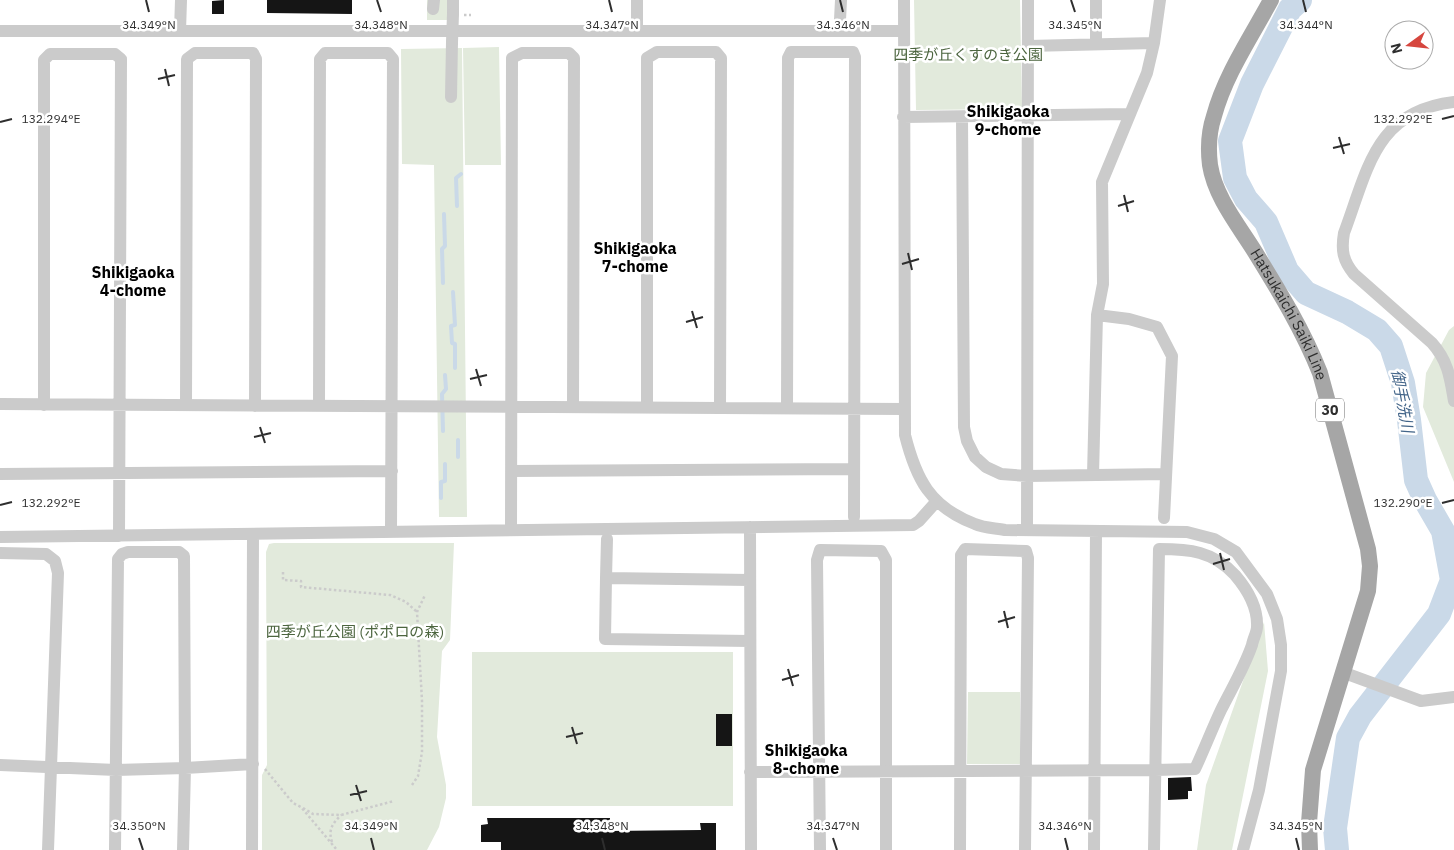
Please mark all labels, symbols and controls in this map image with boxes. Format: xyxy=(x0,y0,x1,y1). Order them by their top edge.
text: 34.349°N xyxy=(122,17,176,32)
text: 34.348°N xyxy=(354,17,408,32)
text: 34.347°N xyxy=(585,17,639,32)
text: 34.346°N xyxy=(816,17,870,32)
text: 34.345°N xyxy=(1048,17,1102,32)
text: 34.344°N xyxy=(1279,17,1333,32)
north arrow xyxy=(1384,20,1434,70)
text: N xyxy=(1386,41,1406,56)
park label: 四季が丘くすのき公園 xyxy=(893,45,1043,64)
district label: Shikigaoka 9-chome xyxy=(966,101,1050,139)
text: 132.294°E xyxy=(21,111,81,126)
text: 132.292°E xyxy=(1373,111,1433,126)
district label: Shikigaoka 7-chome xyxy=(593,238,677,276)
street label: Hatsukaichi Saiki Line xyxy=(1246,245,1331,382)
district label: Shikigaoka 4-chome xyxy=(91,262,175,300)
water label: 御手洗川 xyxy=(1388,368,1419,436)
road number: 30 xyxy=(1316,398,1344,422)
text: 132.292°E xyxy=(21,495,81,510)
text: 132.290°E xyxy=(1373,495,1433,510)
park label: 四季が丘公園 (ポポロの森) xyxy=(266,622,444,641)
district label: Shikigaoka 8-chome xyxy=(764,740,848,778)
text: 34.350°N xyxy=(112,818,166,833)
text: 34.349°N xyxy=(344,818,398,833)
text: 34.348°N xyxy=(575,818,629,833)
text: 34.347°N xyxy=(806,818,860,833)
text: 34.346°N xyxy=(1038,818,1092,833)
text: 34.345°N xyxy=(1269,818,1323,833)

